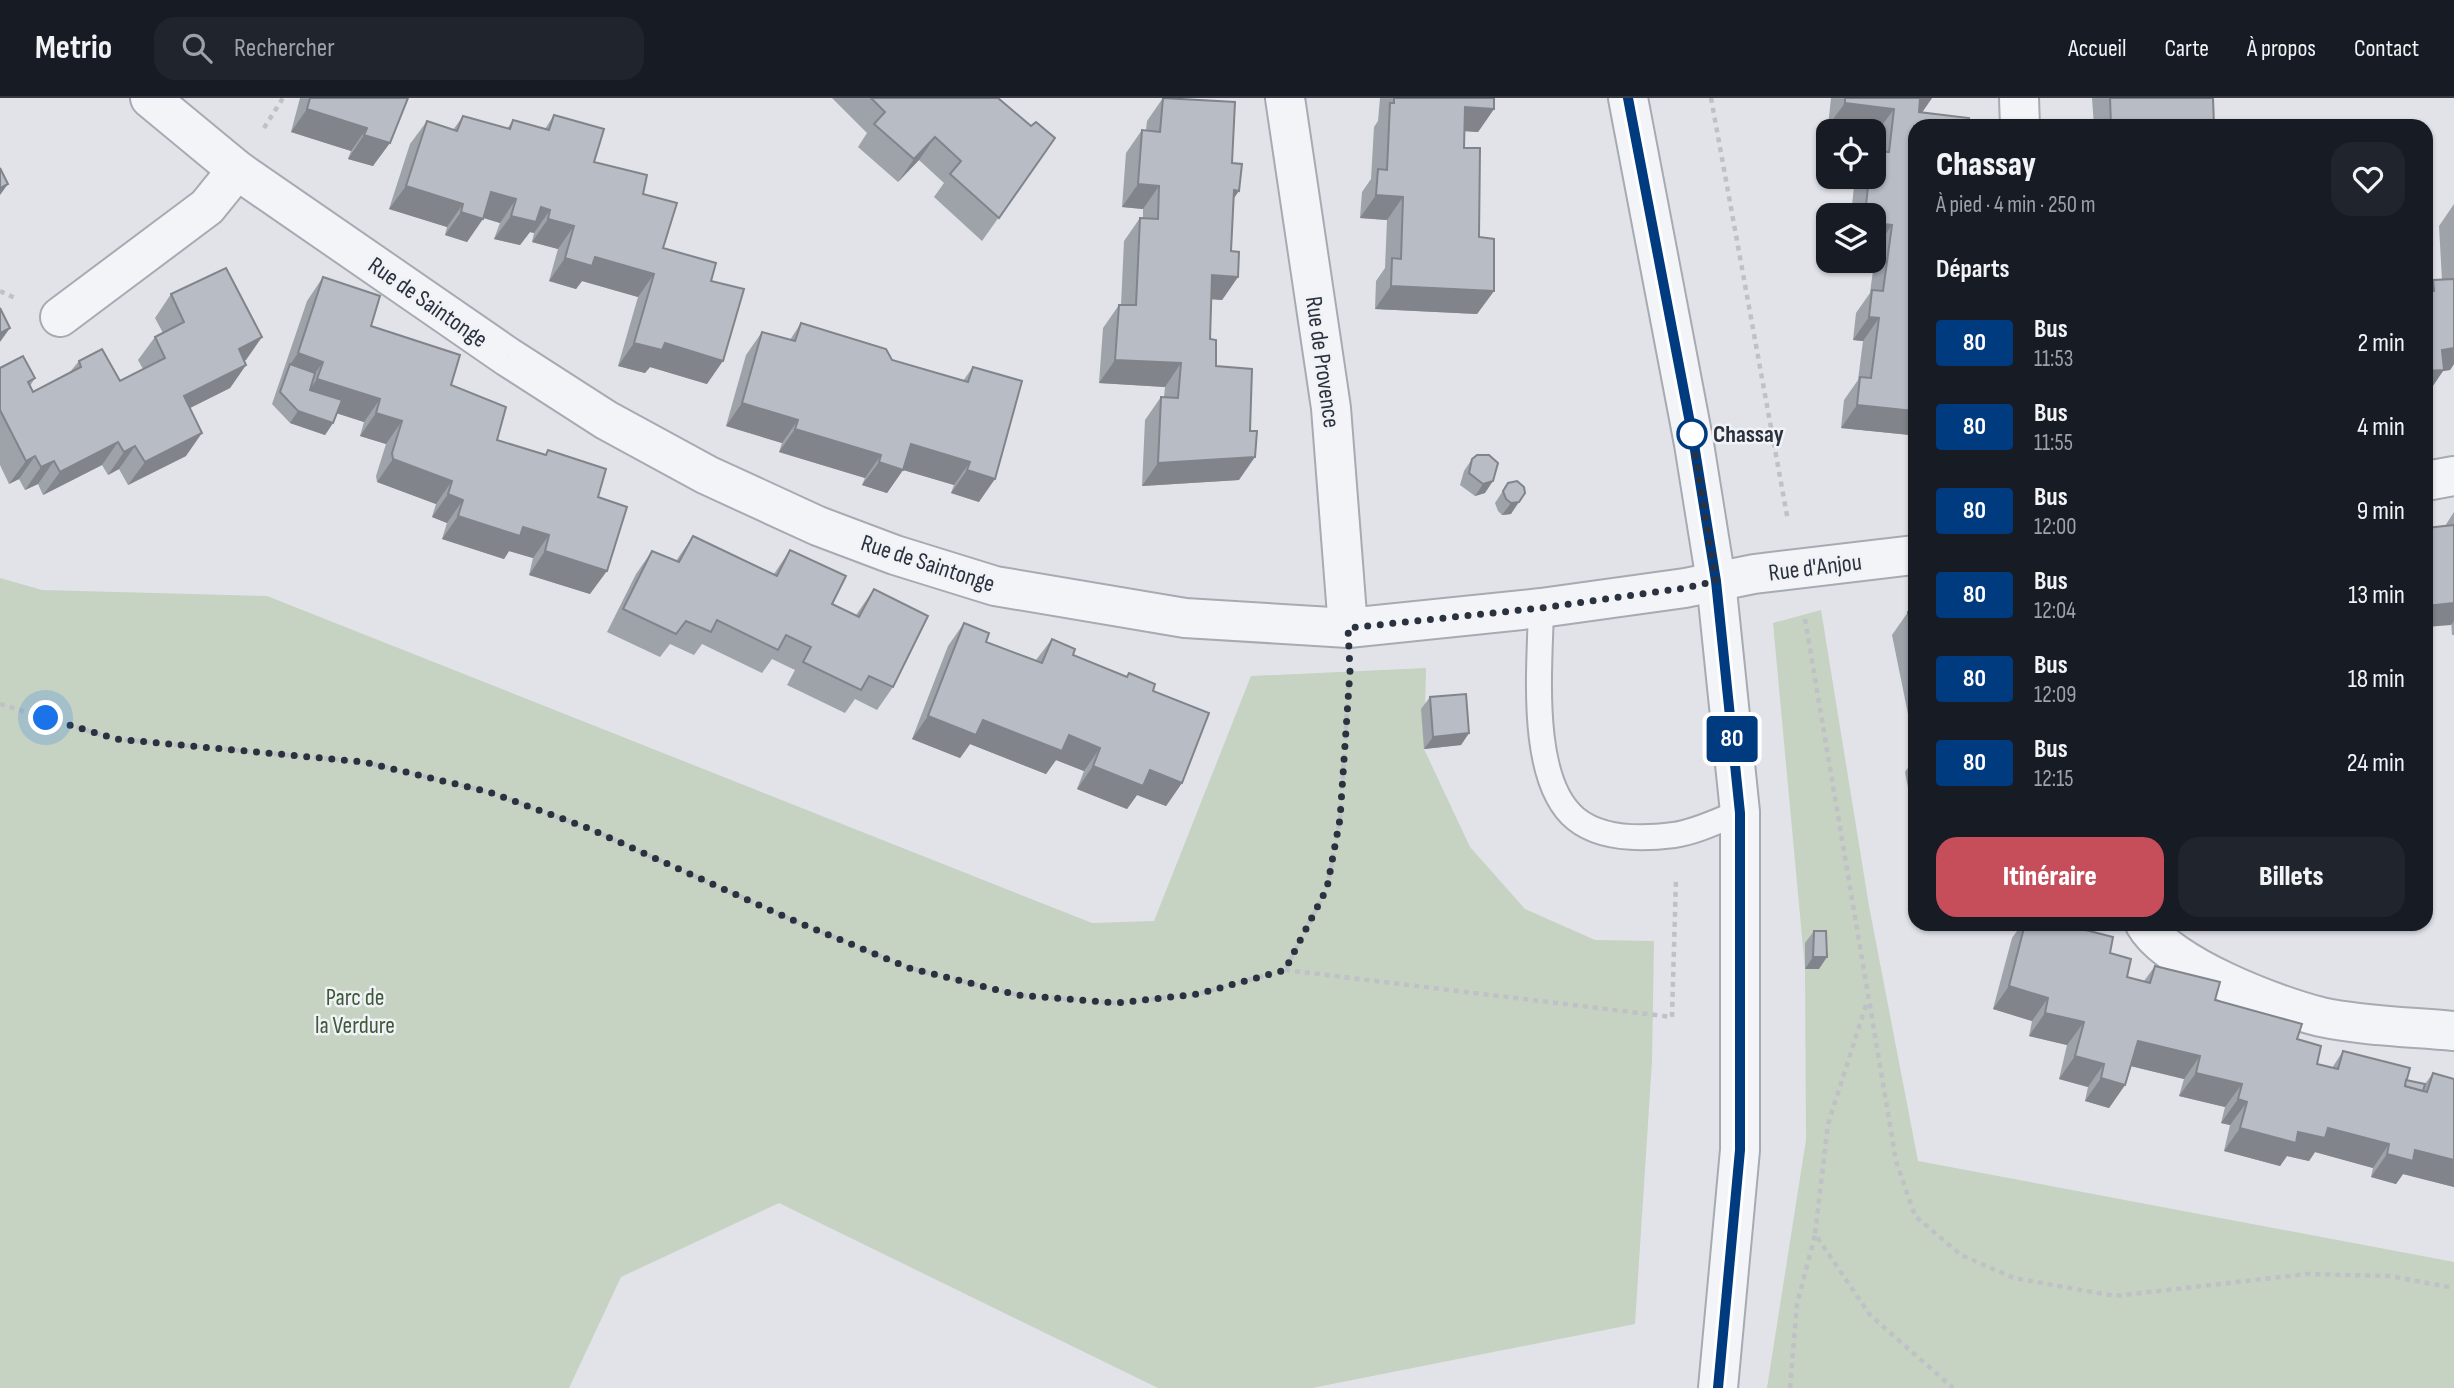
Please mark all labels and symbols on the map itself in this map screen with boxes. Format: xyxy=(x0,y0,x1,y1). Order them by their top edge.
street label: Rue de Saintonge xyxy=(362,251,493,354)
street label: Rue de Provence xyxy=(1299,294,1346,430)
marker: Chassay xyxy=(1677,419,1707,449)
place label: Chassay xyxy=(1713,420,1784,449)
street label: Rue de Saintonge xyxy=(857,528,998,599)
street label: Rue d'Anjou xyxy=(1767,547,1863,588)
your location xyxy=(28,700,63,735)
line badge: 80 xyxy=(1700,716,1764,762)
park label: Parc de la Verdure xyxy=(315,983,395,1040)

